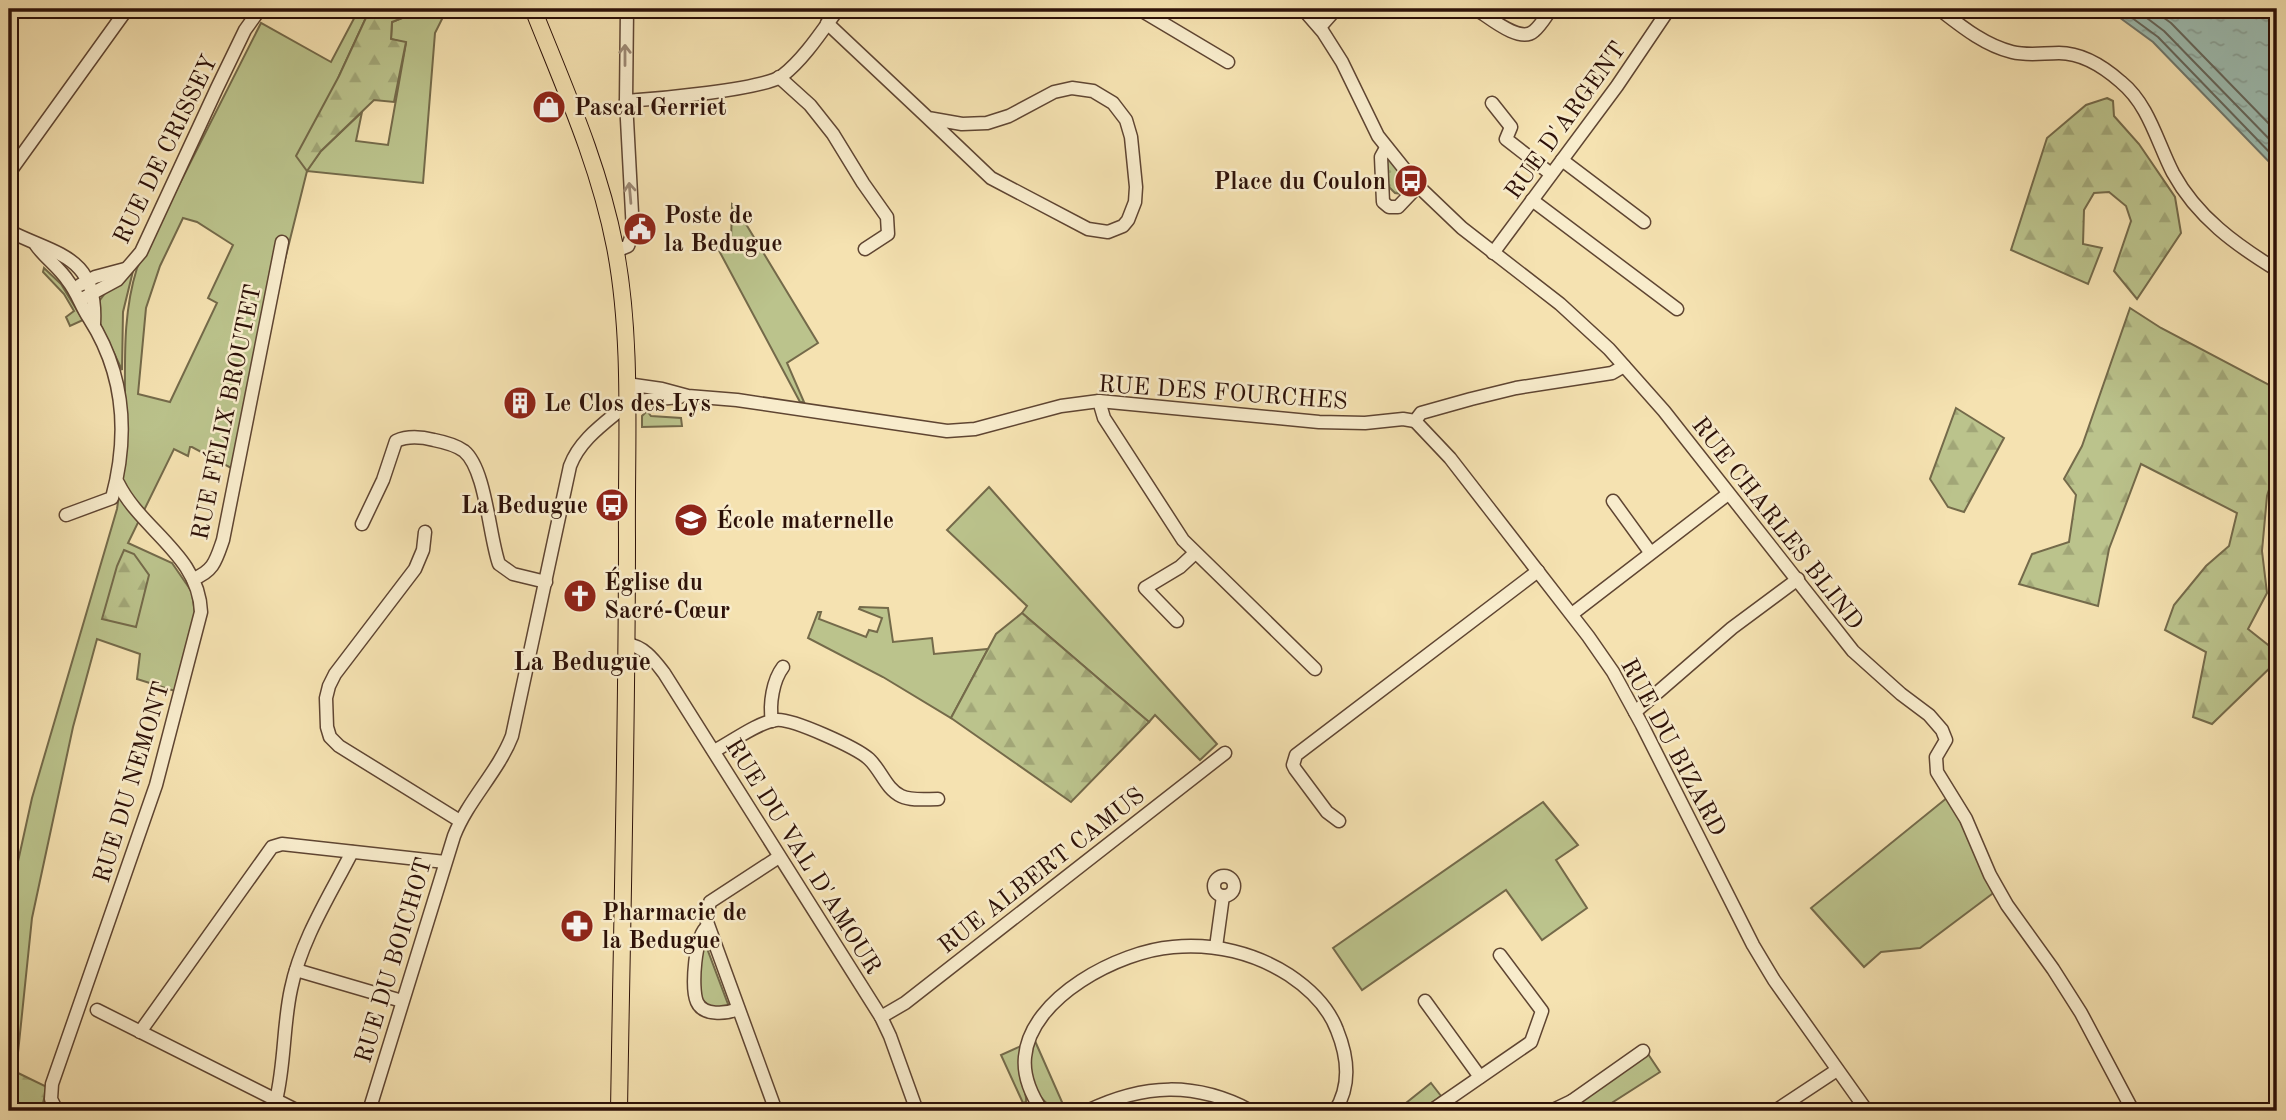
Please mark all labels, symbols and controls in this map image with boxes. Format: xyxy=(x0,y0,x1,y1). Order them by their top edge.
street label: RUE D'ARGENT xyxy=(1502,38,1632,204)
one-way arrow xyxy=(618,44,632,67)
street label: RUE DE CRISSEY xyxy=(111,52,223,248)
shop icon: Pascal Gerriet xyxy=(530,88,568,126)
place label: Pascal Gerriet xyxy=(574,97,727,121)
bus stop icon: Place du Coulon xyxy=(1392,162,1430,200)
place label: Place du Coulon xyxy=(1213,171,1386,195)
one-way arrow xyxy=(623,182,636,204)
place label: Poste de la Bedugue xyxy=(664,205,783,257)
public building icon: Poste de la Bedugue xyxy=(621,210,659,248)
street label: RUE FÉLIX BROUTET xyxy=(185,282,267,542)
street label: RUE DES FOURCHES xyxy=(1097,373,1348,415)
building icon: Le Clos des Lys xyxy=(501,384,539,422)
place label: Le Clos des Lys xyxy=(544,393,711,417)
street label: RUE CHARLES BLIND xyxy=(1686,413,1867,635)
bus stop icon: La Bedugue xyxy=(593,486,631,524)
place label: La Bedugue xyxy=(461,495,588,519)
school or university icon: École maternelle xyxy=(672,501,710,539)
place label: École maternelle xyxy=(716,504,894,534)
place label: Église du Sacré-Cœur xyxy=(604,566,730,624)
church icon: Église du Sacré-Cœur xyxy=(561,577,599,615)
district label: La Bedugue xyxy=(513,650,651,676)
street label: RUE DU BIZARD xyxy=(1615,655,1729,841)
street label: RUE DU NEMONT xyxy=(91,679,175,886)
street label: RUE DU VAL D'AMOUR xyxy=(720,735,885,979)
street label: RUE ALBERT CAMUS xyxy=(935,784,1150,959)
street label: RUE DU BOICHOT xyxy=(352,855,438,1066)
place label: Pharmacie de la Bedugue xyxy=(602,902,747,954)
pharmacy icon: Pharmacie de la Bedugue xyxy=(558,907,596,945)

